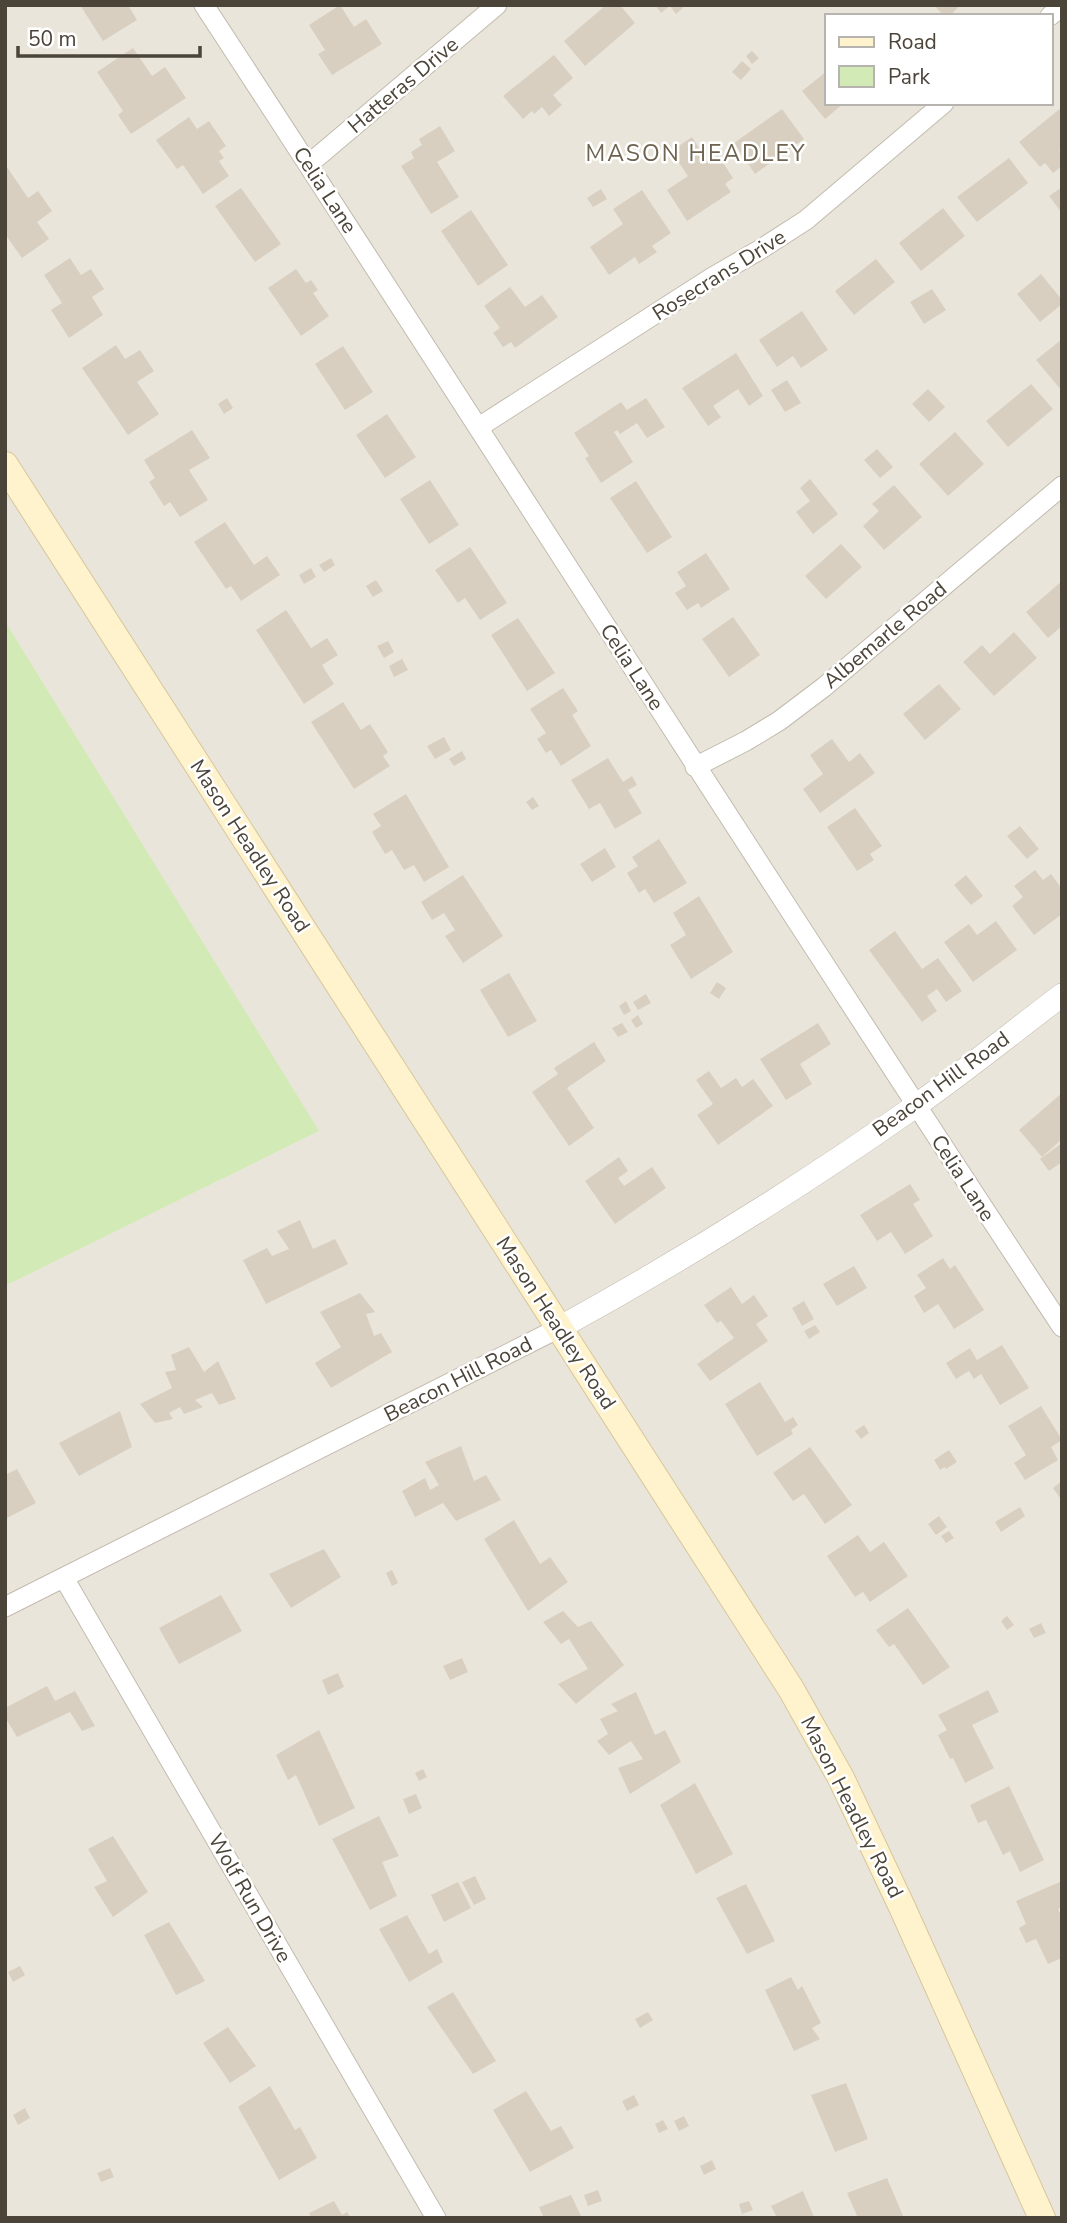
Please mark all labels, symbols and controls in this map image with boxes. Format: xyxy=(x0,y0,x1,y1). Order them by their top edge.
scale bar xyxy=(18,14,200,58)
legend xyxy=(825,14,1053,105)
text: 50 m xyxy=(28,25,77,53)
text: Road xyxy=(888,28,937,56)
street label: Hatteras Drive xyxy=(342,30,464,140)
text: Park xyxy=(888,63,930,91)
district label: MASON HEADLEY xyxy=(586,138,806,169)
street label: Celia Lane xyxy=(287,141,363,239)
street label: Rosecrans Drive xyxy=(647,223,791,327)
street label: Albemarle Road xyxy=(817,575,953,695)
street label: Celia Lane xyxy=(594,618,670,716)
street label: Mason Headley Road xyxy=(184,754,316,938)
street label: Beacon Hill Road xyxy=(867,1025,1015,1143)
street label: Celia Lane xyxy=(925,1129,1001,1227)
street label: Mason Headley Road xyxy=(490,1231,622,1415)
street label: Beacon Hill Road xyxy=(379,1330,537,1428)
street label: Mason Headley Road xyxy=(794,1711,910,1903)
street label: Wolf Run Drive xyxy=(202,1828,298,1968)

